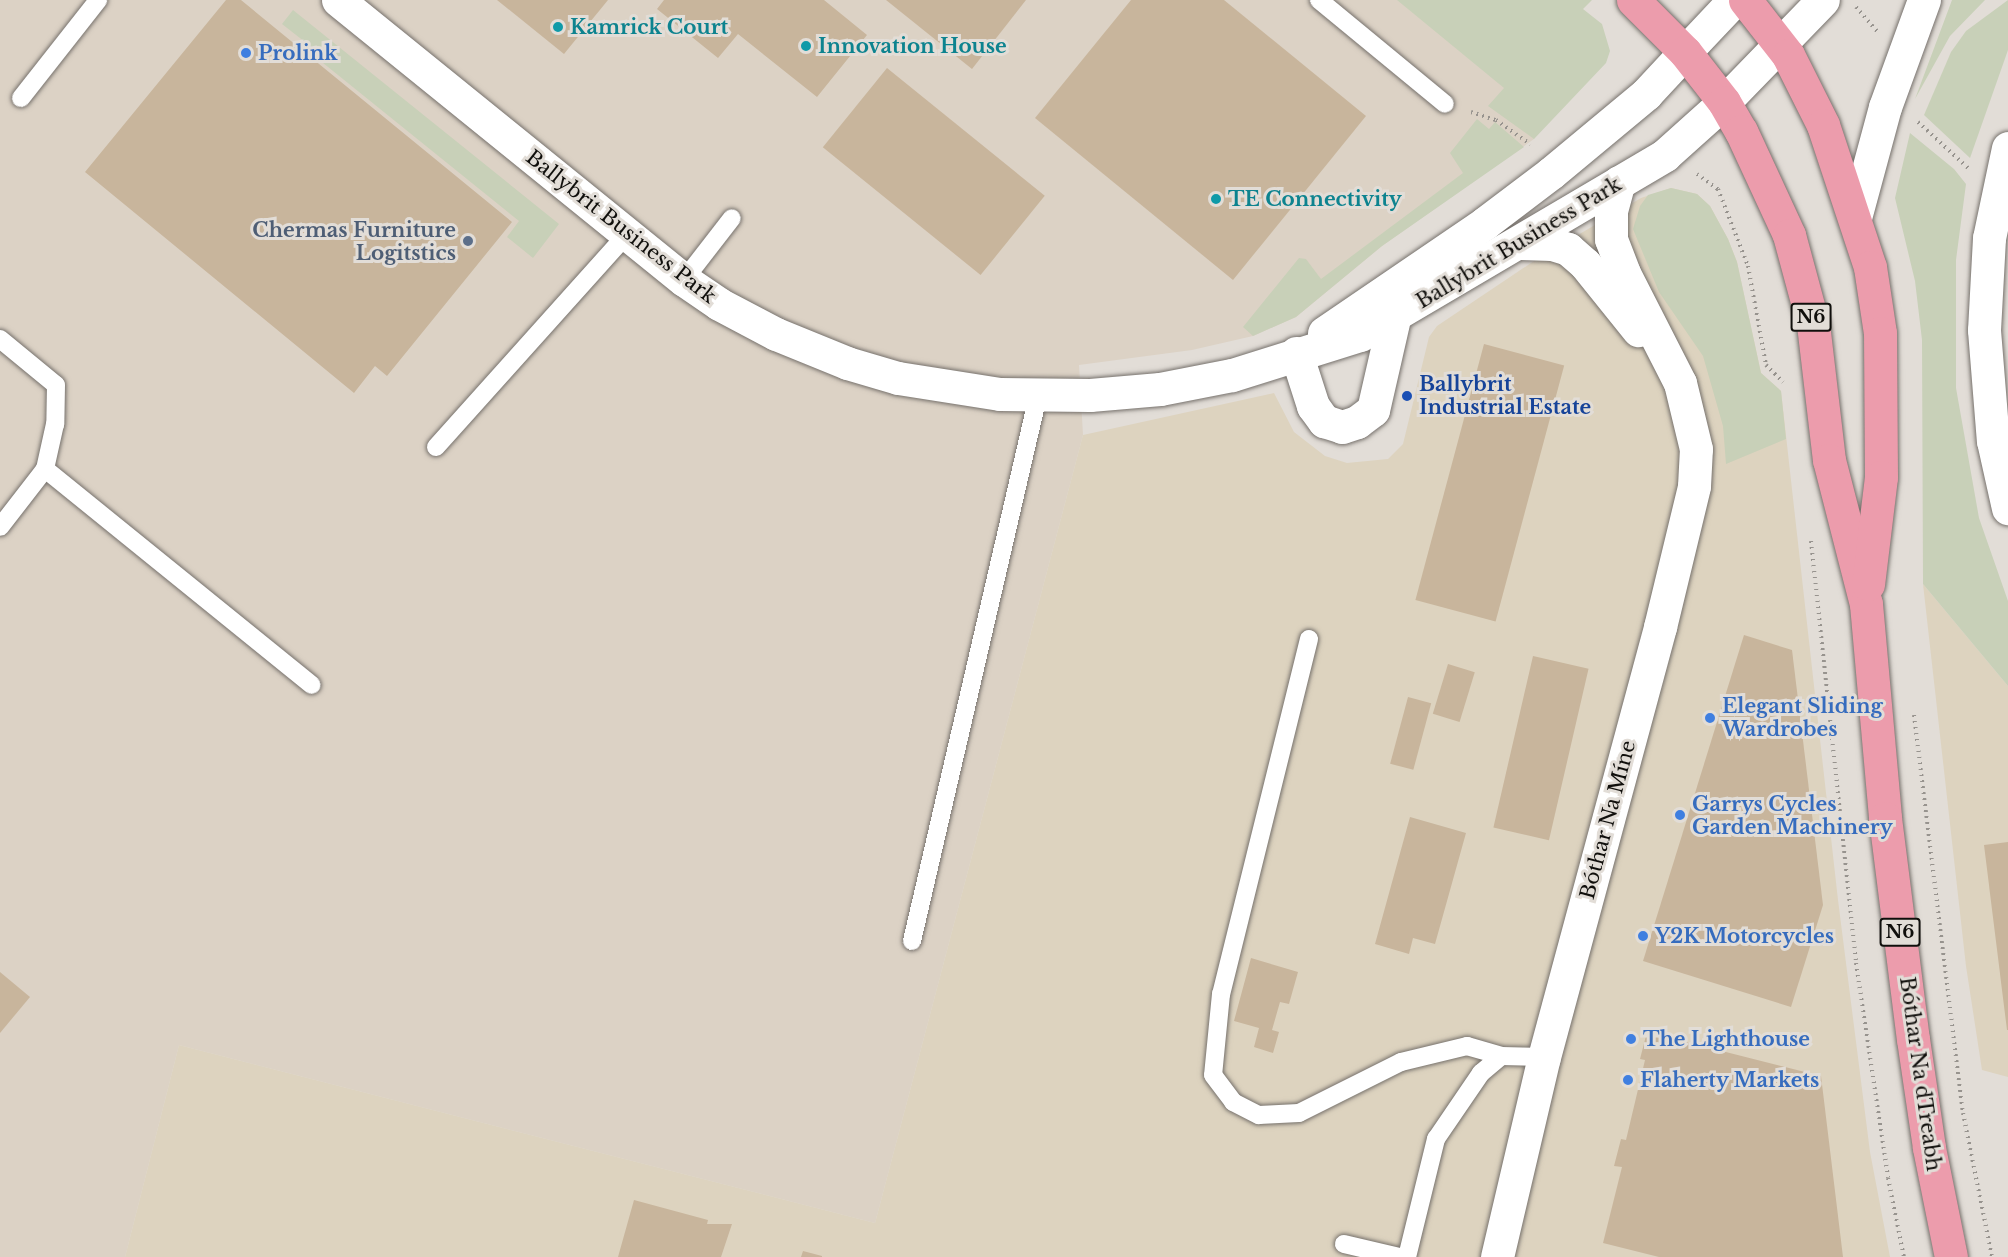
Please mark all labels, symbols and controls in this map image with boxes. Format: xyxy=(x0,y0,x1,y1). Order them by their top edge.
place label: Kamrick Court xyxy=(570,15,729,39)
marker: Kamrick Court xyxy=(551,20,565,34)
place label: Innovation House xyxy=(818,34,1007,58)
marker: Innovation House xyxy=(799,39,813,53)
place label: Prolink xyxy=(258,41,338,65)
marker: Prolink xyxy=(239,46,253,60)
street label: Ballybrit Business Park xyxy=(521,145,721,309)
street label: Ballybrit Business Park xyxy=(1412,172,1626,314)
place label: TE Connectivity xyxy=(1228,187,1402,211)
marker: TE Connectivity xyxy=(1209,192,1223,206)
place label: Chermas Furniture Logitstics xyxy=(252,218,456,265)
marker: Chermas Furniture Logitstics xyxy=(461,234,475,248)
road number: N6 xyxy=(1790,302,1832,332)
place label: Ballybrit Industrial Estate xyxy=(1419,372,1591,419)
marker: Ballybrit Industrial Estate xyxy=(1400,389,1414,403)
place label: Elegant Sliding Wardrobes xyxy=(1722,694,1883,741)
marker: Elegant Sliding Wardrobes xyxy=(1703,711,1717,725)
street label: Bóthar Na Míne xyxy=(1575,738,1641,902)
place label: Garrys Cycles Garden Machinery xyxy=(1692,792,1893,839)
marker: Garrys Cycles Garden Machinery xyxy=(1673,808,1687,822)
road number: N6 xyxy=(1879,917,1921,947)
place label: Y2K Motorcycles xyxy=(1655,924,1835,948)
marker: Y2K Motorcycles xyxy=(1636,929,1650,943)
street label: Bóthar Na dTreabh xyxy=(1894,975,1946,1173)
place label: The Lighthouse xyxy=(1643,1027,1810,1051)
marker: The Lighthouse xyxy=(1624,1032,1638,1046)
place label: Flaherty Markets xyxy=(1640,1068,1820,1092)
marker: Flaherty Markets xyxy=(1621,1073,1635,1087)

